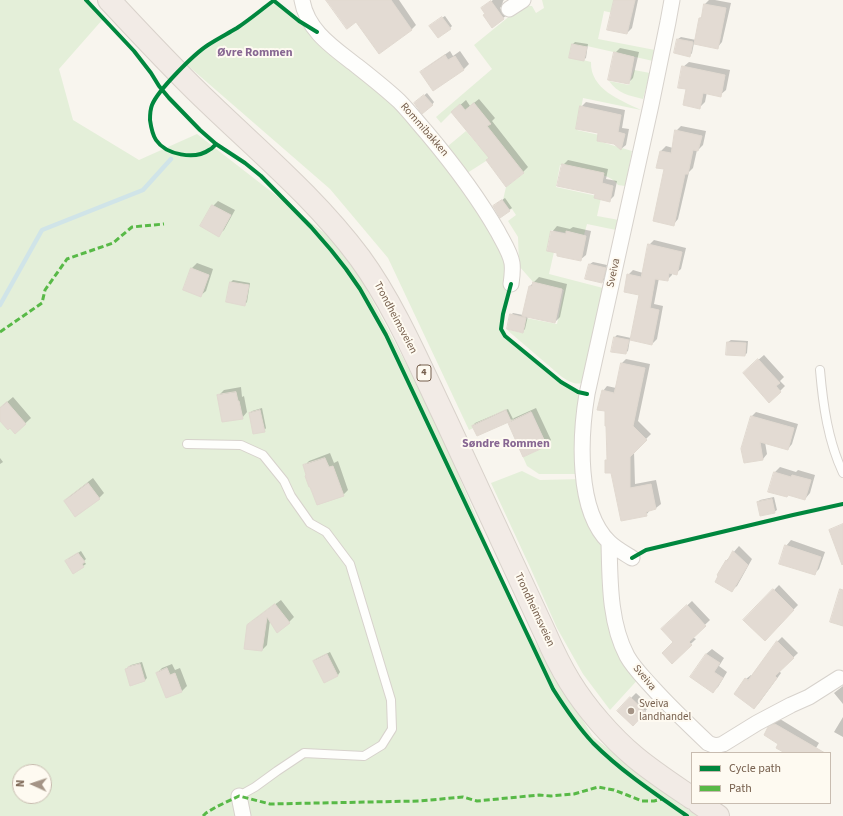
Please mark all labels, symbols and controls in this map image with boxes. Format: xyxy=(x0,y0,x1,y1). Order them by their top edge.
district label: Øvre Rommen xyxy=(217,46,293,60)
street label: Rommibakken xyxy=(397,101,451,159)
street label: Sveiva xyxy=(604,257,624,289)
street label: Trondheimsveien xyxy=(370,280,420,356)
road number: 4 xyxy=(417,365,431,381)
district label: Søndre Rommen xyxy=(462,437,550,451)
street label: Trondheimsveien xyxy=(511,571,557,649)
street label: Sveiva xyxy=(629,662,659,694)
place label: Sveiva landhandel xyxy=(639,698,691,724)
marker: Sveiva landhandel xyxy=(626,706,636,716)
legend xyxy=(691,752,831,804)
text: Cycle path xyxy=(729,760,781,777)
north arrow xyxy=(12,764,52,804)
text: N xyxy=(13,779,28,787)
text: Path xyxy=(729,780,752,797)

